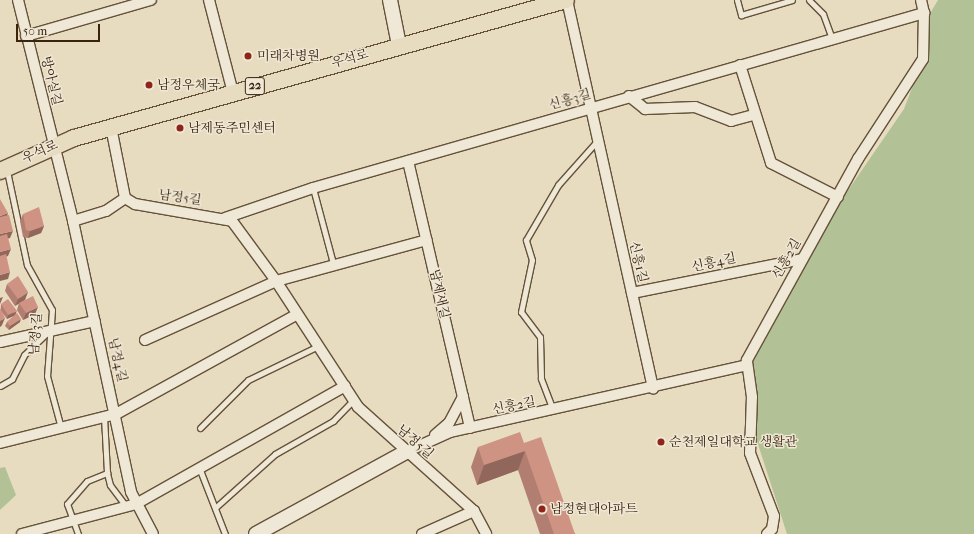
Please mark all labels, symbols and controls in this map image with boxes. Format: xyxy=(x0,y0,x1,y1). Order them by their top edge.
scale bar xyxy=(18,16,102,42)
text: 50 m xyxy=(23,24,47,38)
street label: 우석로 xyxy=(330,46,370,72)
place label: 미래차병원 xyxy=(257,48,320,64)
marker: 미래차병원 xyxy=(242,50,254,62)
street label: 방아실길 xyxy=(37,55,65,107)
road number: 22 xyxy=(244,76,266,96)
place label: 남정우체국 xyxy=(157,77,220,93)
marker: 남정우체국 xyxy=(144,80,154,90)
street label: 신흥3길 xyxy=(547,87,593,113)
place label: 남제동주민센터 xyxy=(188,120,276,136)
marker: 남제동주민센터 xyxy=(175,123,185,133)
street label: 우석로 xyxy=(20,137,60,167)
street label: 남정5길 xyxy=(157,187,203,209)
street label: 신흥2길 xyxy=(769,236,805,282)
street label: 신흥1길 xyxy=(626,240,650,284)
street label: 신흥4길 xyxy=(690,251,738,275)
street label: 남제새길 xyxy=(426,268,452,320)
street label: 남정3길 xyxy=(26,312,46,356)
street label: 남정4길 xyxy=(104,336,130,384)
street label: 신흥2길 xyxy=(491,394,537,418)
street label: 남정5길 xyxy=(394,422,436,462)
place label: 순천제일대학교 생활관 xyxy=(669,434,797,450)
marker: 순천제일대학교 생활관 xyxy=(656,437,666,447)
place label: 남정현대아파트 xyxy=(550,501,638,517)
marker: 남정현대아파트 xyxy=(537,504,547,514)

